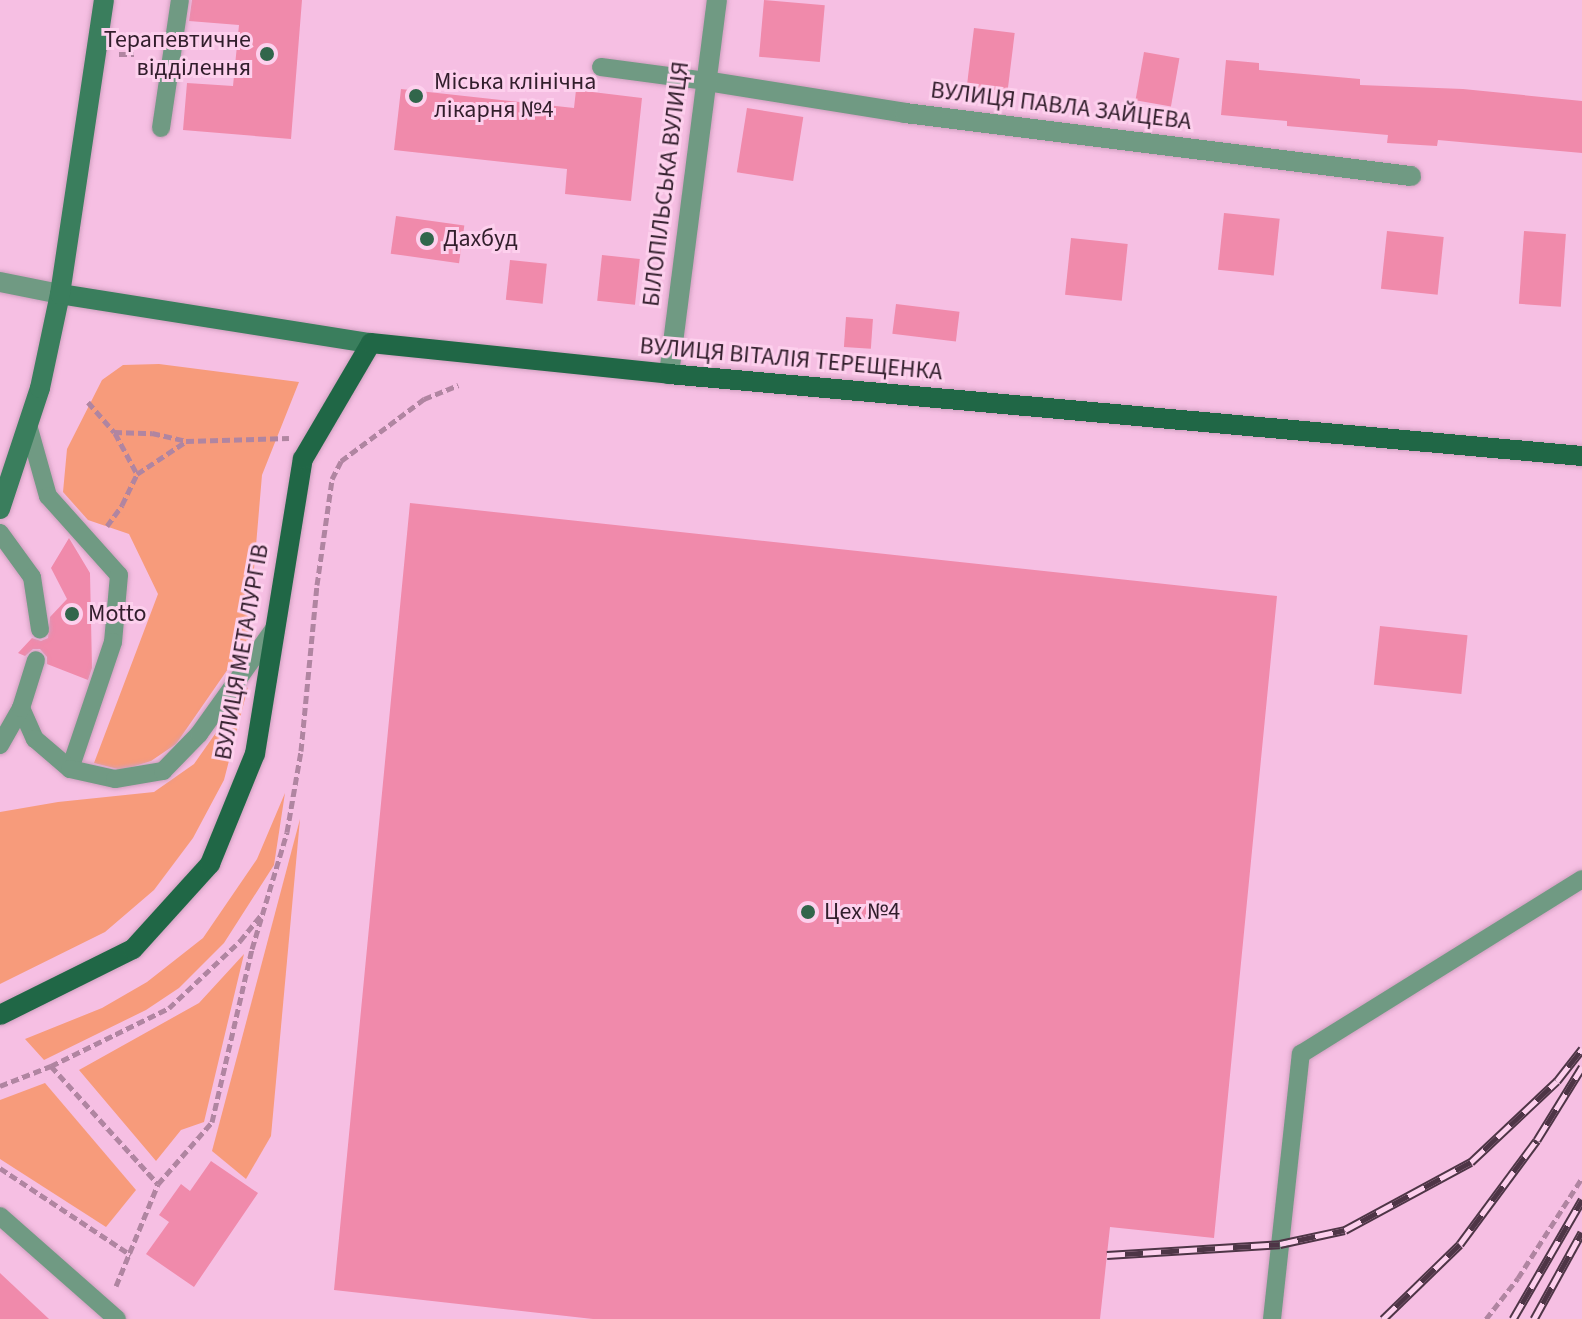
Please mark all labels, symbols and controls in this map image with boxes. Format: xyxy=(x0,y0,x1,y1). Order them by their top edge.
place label: Терапевтичне відділення xyxy=(104,26,251,82)
marker: Терапевтичне відділення xyxy=(258,45,276,63)
street label: БІЛОПІЛЬСЬКА ВУЛИЦЯ xyxy=(637,60,695,308)
place label: Міська клінічна лікарня №4 xyxy=(434,68,596,124)
street label: ВУЛИЦЯ ПАВЛА ЗАЙЦЕВА xyxy=(929,76,1193,136)
marker: Міська клінічна лікарня №4 xyxy=(405,85,427,107)
place label: Дахбуд xyxy=(443,225,518,253)
marker: Дахбуд xyxy=(418,230,436,248)
street label: ВУЛИЦЯ ВІТАЛІЯ ТЕРЕЩЕНКА xyxy=(638,331,944,387)
street label: ВУЛИЦЯ МЕТАЛУРГІВ xyxy=(209,542,275,762)
place label: Motto xyxy=(88,600,146,628)
marker: Motto xyxy=(63,605,81,623)
place label: Цех №4 xyxy=(824,898,900,926)
marker: Цех №4 xyxy=(799,903,817,921)

